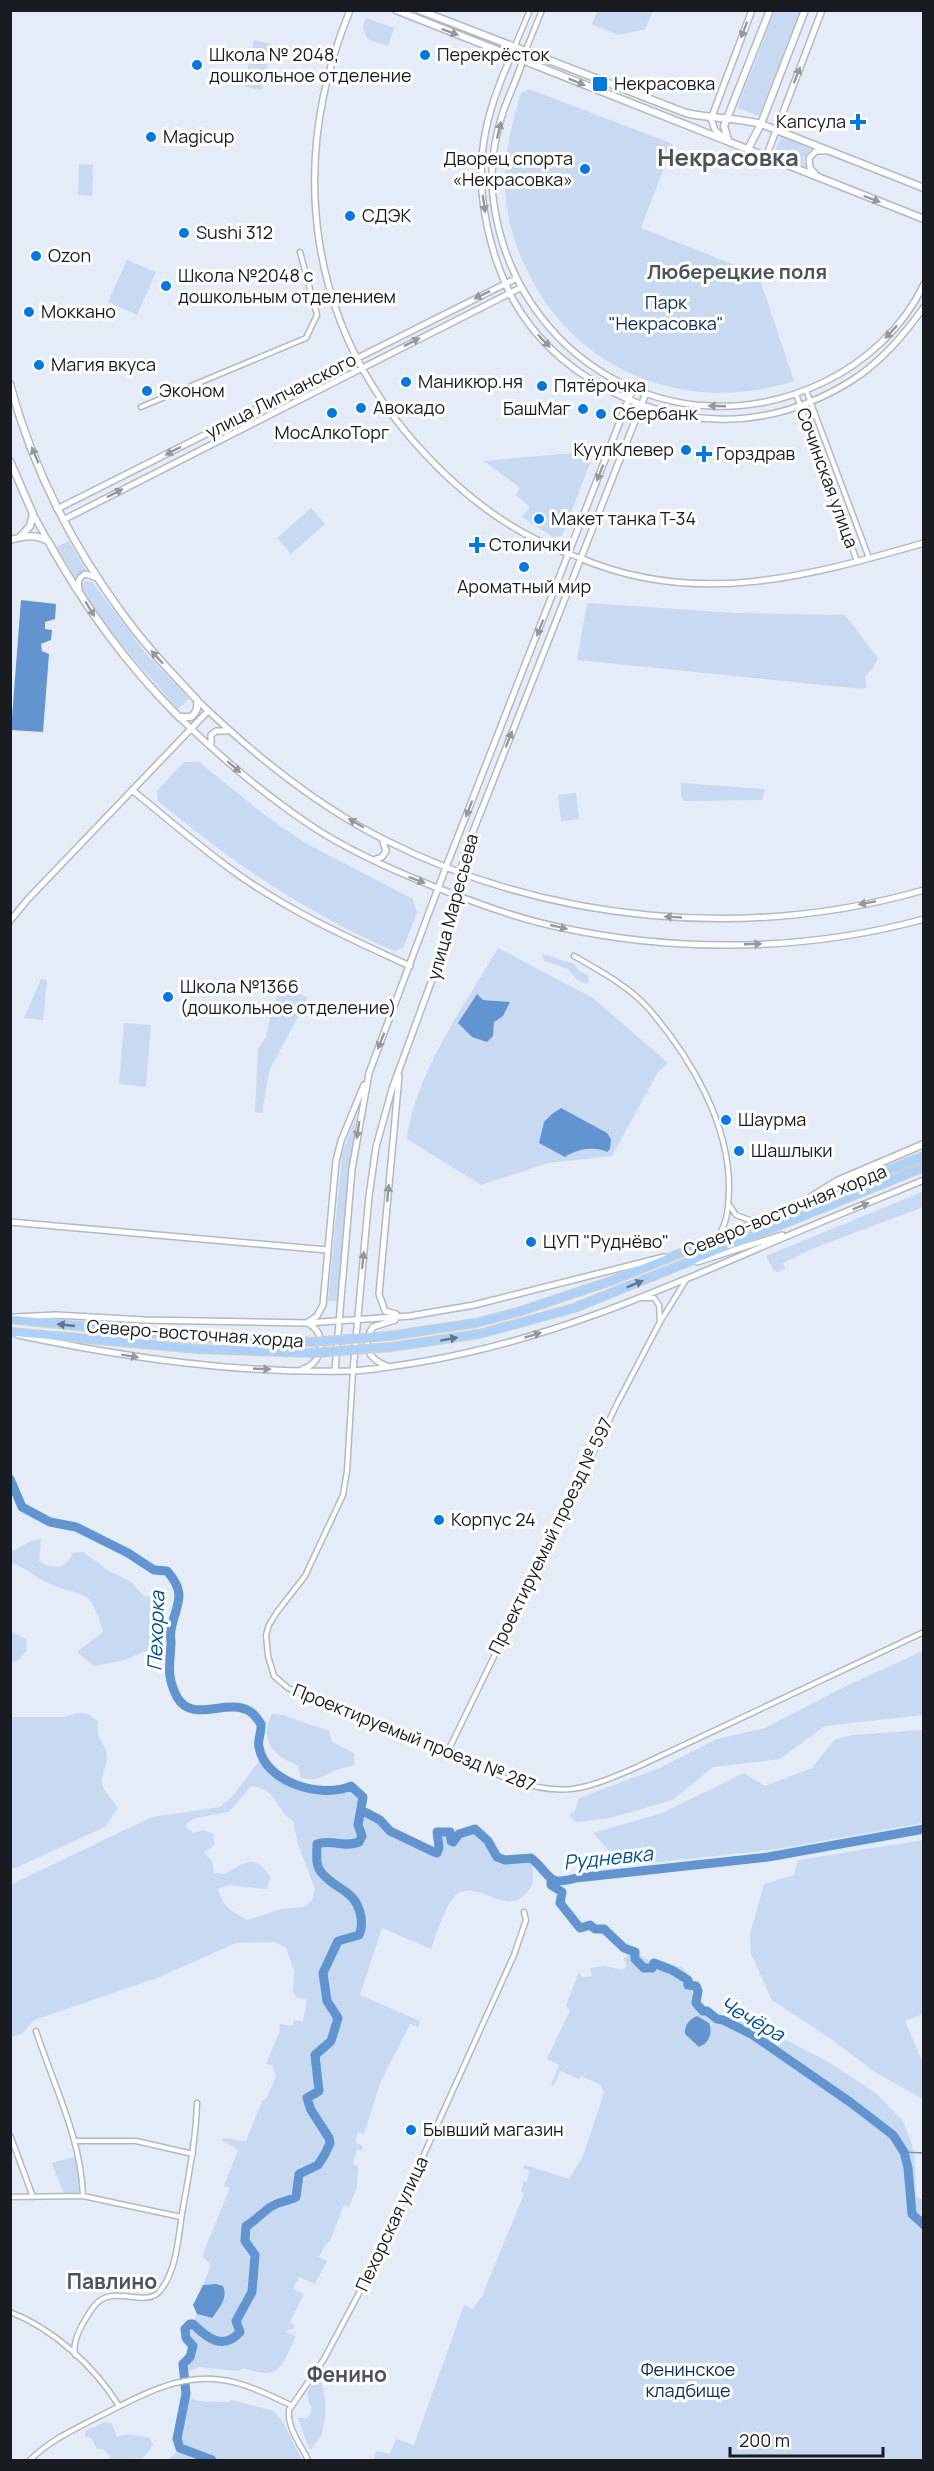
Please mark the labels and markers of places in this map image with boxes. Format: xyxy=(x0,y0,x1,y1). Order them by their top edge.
place label: Школа № 2048, дошкольное отделение xyxy=(209,42,412,87)
place label: Перекрёсток xyxy=(437,42,551,66)
marker: Перекрёсток xyxy=(418,48,432,62)
marker: Школа № 2048, дошкольное отделение xyxy=(190,58,204,72)
place label: Некрасовка xyxy=(614,71,715,95)
marker: Некрасовка xyxy=(591,75,609,93)
place label: Капсула xyxy=(776,109,846,133)
marker: Капсула xyxy=(851,115,865,129)
place label: Magicup xyxy=(163,124,234,148)
marker: Magicup xyxy=(144,130,158,144)
place label: Дворец спорта «Некрасовка» xyxy=(443,146,573,191)
marker: Дворец спорта «Некрасовка» xyxy=(578,162,592,176)
place label: СДЭК xyxy=(362,203,411,227)
marker: СДЭК xyxy=(343,209,357,223)
place label: Sushi 312 xyxy=(196,220,273,244)
marker: Sushi 312 xyxy=(177,226,191,240)
place label: Ozon xyxy=(48,243,91,267)
marker: Ozon xyxy=(29,249,43,263)
place label: Школа №2048 с дошкольным отделением xyxy=(178,263,396,308)
marker: Школа №2048 с дошкольным отделением xyxy=(159,279,173,293)
place label: Моккано xyxy=(41,299,116,323)
marker: Моккано xyxy=(22,305,36,319)
place label: Магия вкуса xyxy=(51,352,156,376)
marker: Магия вкуса xyxy=(32,358,46,372)
place label: Маникюр.ня xyxy=(418,369,523,393)
place label: Пятёрочка xyxy=(554,373,646,397)
marker: Маникюр.ня xyxy=(399,375,413,389)
place label: Эконом xyxy=(159,378,225,402)
marker: Пятёрочка xyxy=(535,379,549,393)
marker: Эконом xyxy=(140,384,154,398)
place label: Авокадо xyxy=(373,395,445,419)
place label: БашМаг xyxy=(503,396,571,420)
marker: Авокадо xyxy=(354,401,368,415)
place label: Сбербанк xyxy=(613,401,699,425)
marker: БашМаг xyxy=(576,402,590,416)
marker: МосАлкоТорг xyxy=(325,406,339,420)
marker: Сбербанк xyxy=(594,407,608,421)
place label: МосАлкоТорг xyxy=(275,420,389,444)
place label: КуулКлевер xyxy=(573,437,674,461)
place label: Горздрав xyxy=(716,441,796,465)
marker: КуулКлевер xyxy=(679,443,693,457)
marker: Горздрав xyxy=(697,447,711,461)
place label: Макет танка Т-34 xyxy=(551,506,696,530)
marker: Макет танка Т-34 xyxy=(532,512,546,526)
place label: Столички xyxy=(489,532,571,556)
marker: Столички xyxy=(470,538,484,552)
marker: Ароматный мир xyxy=(517,560,531,574)
place label: Ароматный мир xyxy=(457,574,591,598)
place label: Школа №1366 (дошкольное отделение) xyxy=(180,974,396,1019)
marker: Школа №1366 (дошкольное отделение) xyxy=(161,990,175,1004)
place label: Шаурма xyxy=(738,1107,806,1131)
marker: Шаурма xyxy=(719,1113,733,1127)
place label: Шашлыки xyxy=(751,1138,833,1162)
marker: Шашлыки xyxy=(732,1144,746,1158)
place label: ЦУП "Руднёво" xyxy=(543,1229,669,1253)
marker: ЦУП "Руднёво" xyxy=(524,1235,538,1249)
place label: Корпус 24 xyxy=(451,1507,536,1531)
marker: Корпус 24 xyxy=(432,1513,446,1527)
place label: Бывший магазин xyxy=(423,2117,564,2141)
marker: Бывший магазин xyxy=(404,2123,418,2137)

